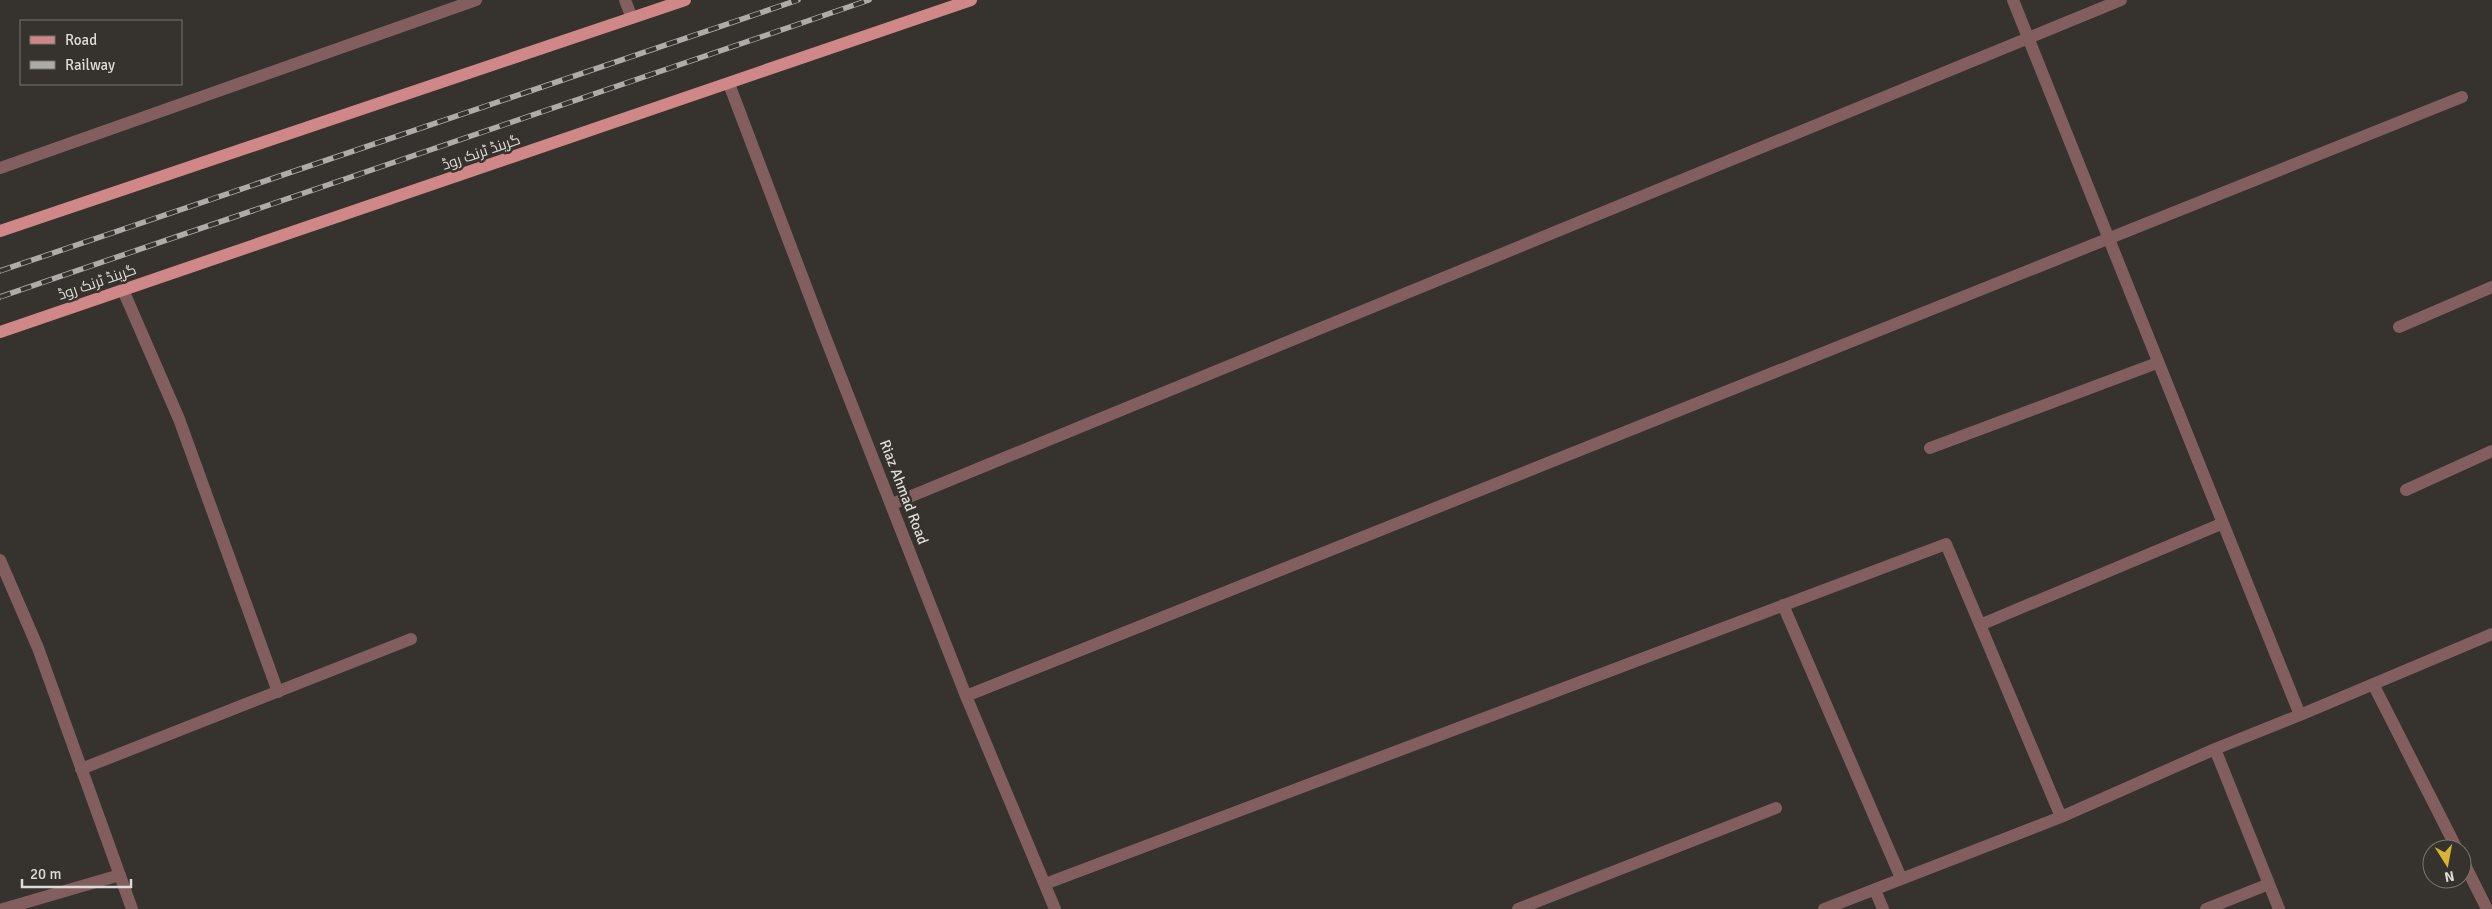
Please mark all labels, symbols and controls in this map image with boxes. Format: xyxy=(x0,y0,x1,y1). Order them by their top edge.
legend xyxy=(20,20,182,85)
text: Road xyxy=(65,31,97,49)
text: Railway xyxy=(65,56,115,74)
street label: گرینڈ ٹرنک روڈ xyxy=(439,130,523,174)
street label: گرینڈ ٹرنک روڈ xyxy=(55,260,139,304)
street label: Riaz Ahmad Road xyxy=(876,437,932,547)
north arrow xyxy=(2422,839,2472,889)
scale bar xyxy=(22,856,131,888)
text: 20 m xyxy=(30,865,61,883)
text: N xyxy=(2443,867,2456,886)

